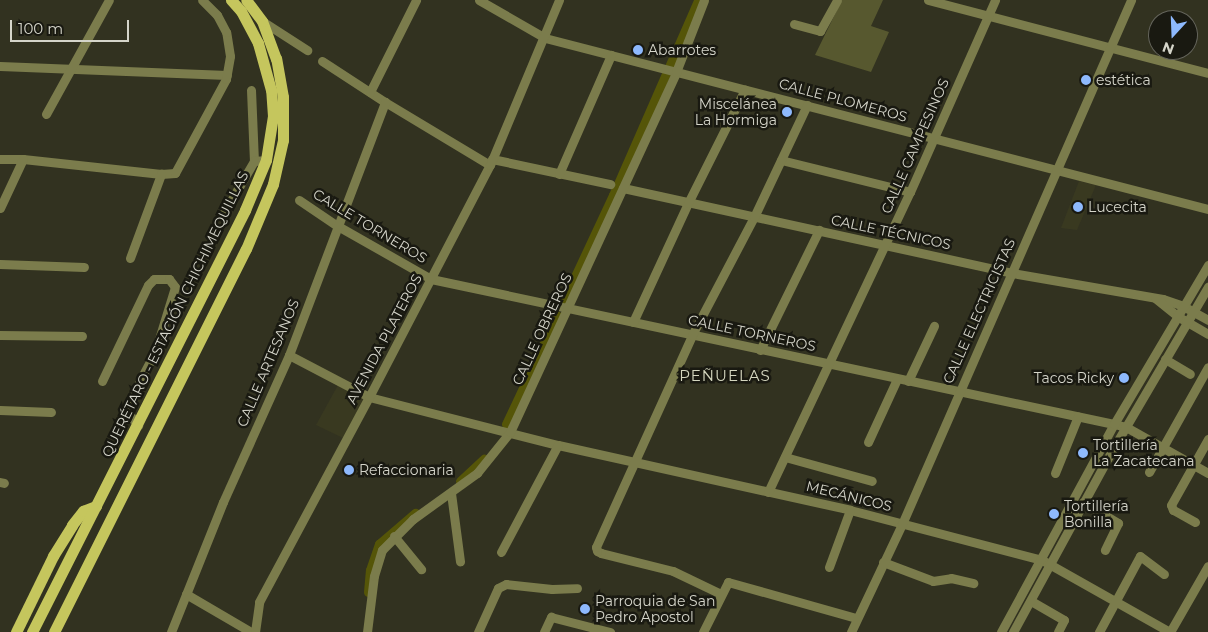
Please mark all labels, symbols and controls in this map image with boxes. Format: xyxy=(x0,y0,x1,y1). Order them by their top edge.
scale bar xyxy=(12,10,131,42)
north arrow xyxy=(1148,10,1198,60)
text: 100 m xyxy=(18,19,63,38)
text: N xyxy=(1160,38,1177,59)
place label: Abarrotes xyxy=(648,42,716,58)
marker: Abarrotes xyxy=(632,44,644,56)
place label: estética xyxy=(1096,72,1151,88)
marker: estética xyxy=(1080,74,1092,86)
street label: CALLE PLOMEROS xyxy=(777,75,909,125)
street label: CALLE CAMPESINOS xyxy=(878,76,952,216)
place label: Miscelánea La Hormiga xyxy=(695,96,777,128)
marker: Miscelánea La Hormiga xyxy=(781,106,793,118)
street label: QUERÉTARO - ESTACIÓN CHICHIMEQUILLAS xyxy=(98,168,252,460)
street label: CALLE TORNEROS xyxy=(310,185,430,267)
place label: Lucecita xyxy=(1088,199,1147,215)
marker: Lucecita xyxy=(1072,201,1084,213)
street label: CALLE TÉCNICOS xyxy=(830,211,952,253)
street label: CALLE ELECTRICISTAS xyxy=(939,236,1019,386)
street label: CALLE OBREROS xyxy=(509,270,575,388)
street label: AVENIDA PLATEROS xyxy=(343,271,425,407)
street label: CALLE ARTESANOS xyxy=(233,297,303,429)
street label: CALLE TORNEROS xyxy=(687,311,817,355)
district label: PEÑUELAS xyxy=(678,367,772,385)
place label: Tacos Ricky xyxy=(1034,370,1114,386)
marker: Tacos Ricky xyxy=(1118,372,1130,384)
place label: Tortillería La Zacatecana xyxy=(1093,437,1194,470)
marker: Tortillería La Zacatecana xyxy=(1077,447,1089,459)
place label: Refaccionaria xyxy=(359,462,454,478)
marker: Refaccionaria xyxy=(343,464,355,476)
street label: MECÁNICOS xyxy=(804,477,894,515)
place label: Tortillería Bonilla xyxy=(1064,498,1129,530)
marker: Tortillería Bonilla xyxy=(1048,508,1060,520)
place label: Parroquia de San Pedro Apostol xyxy=(595,593,715,626)
marker: Parroquia de San Pedro Apostol xyxy=(579,603,591,615)

